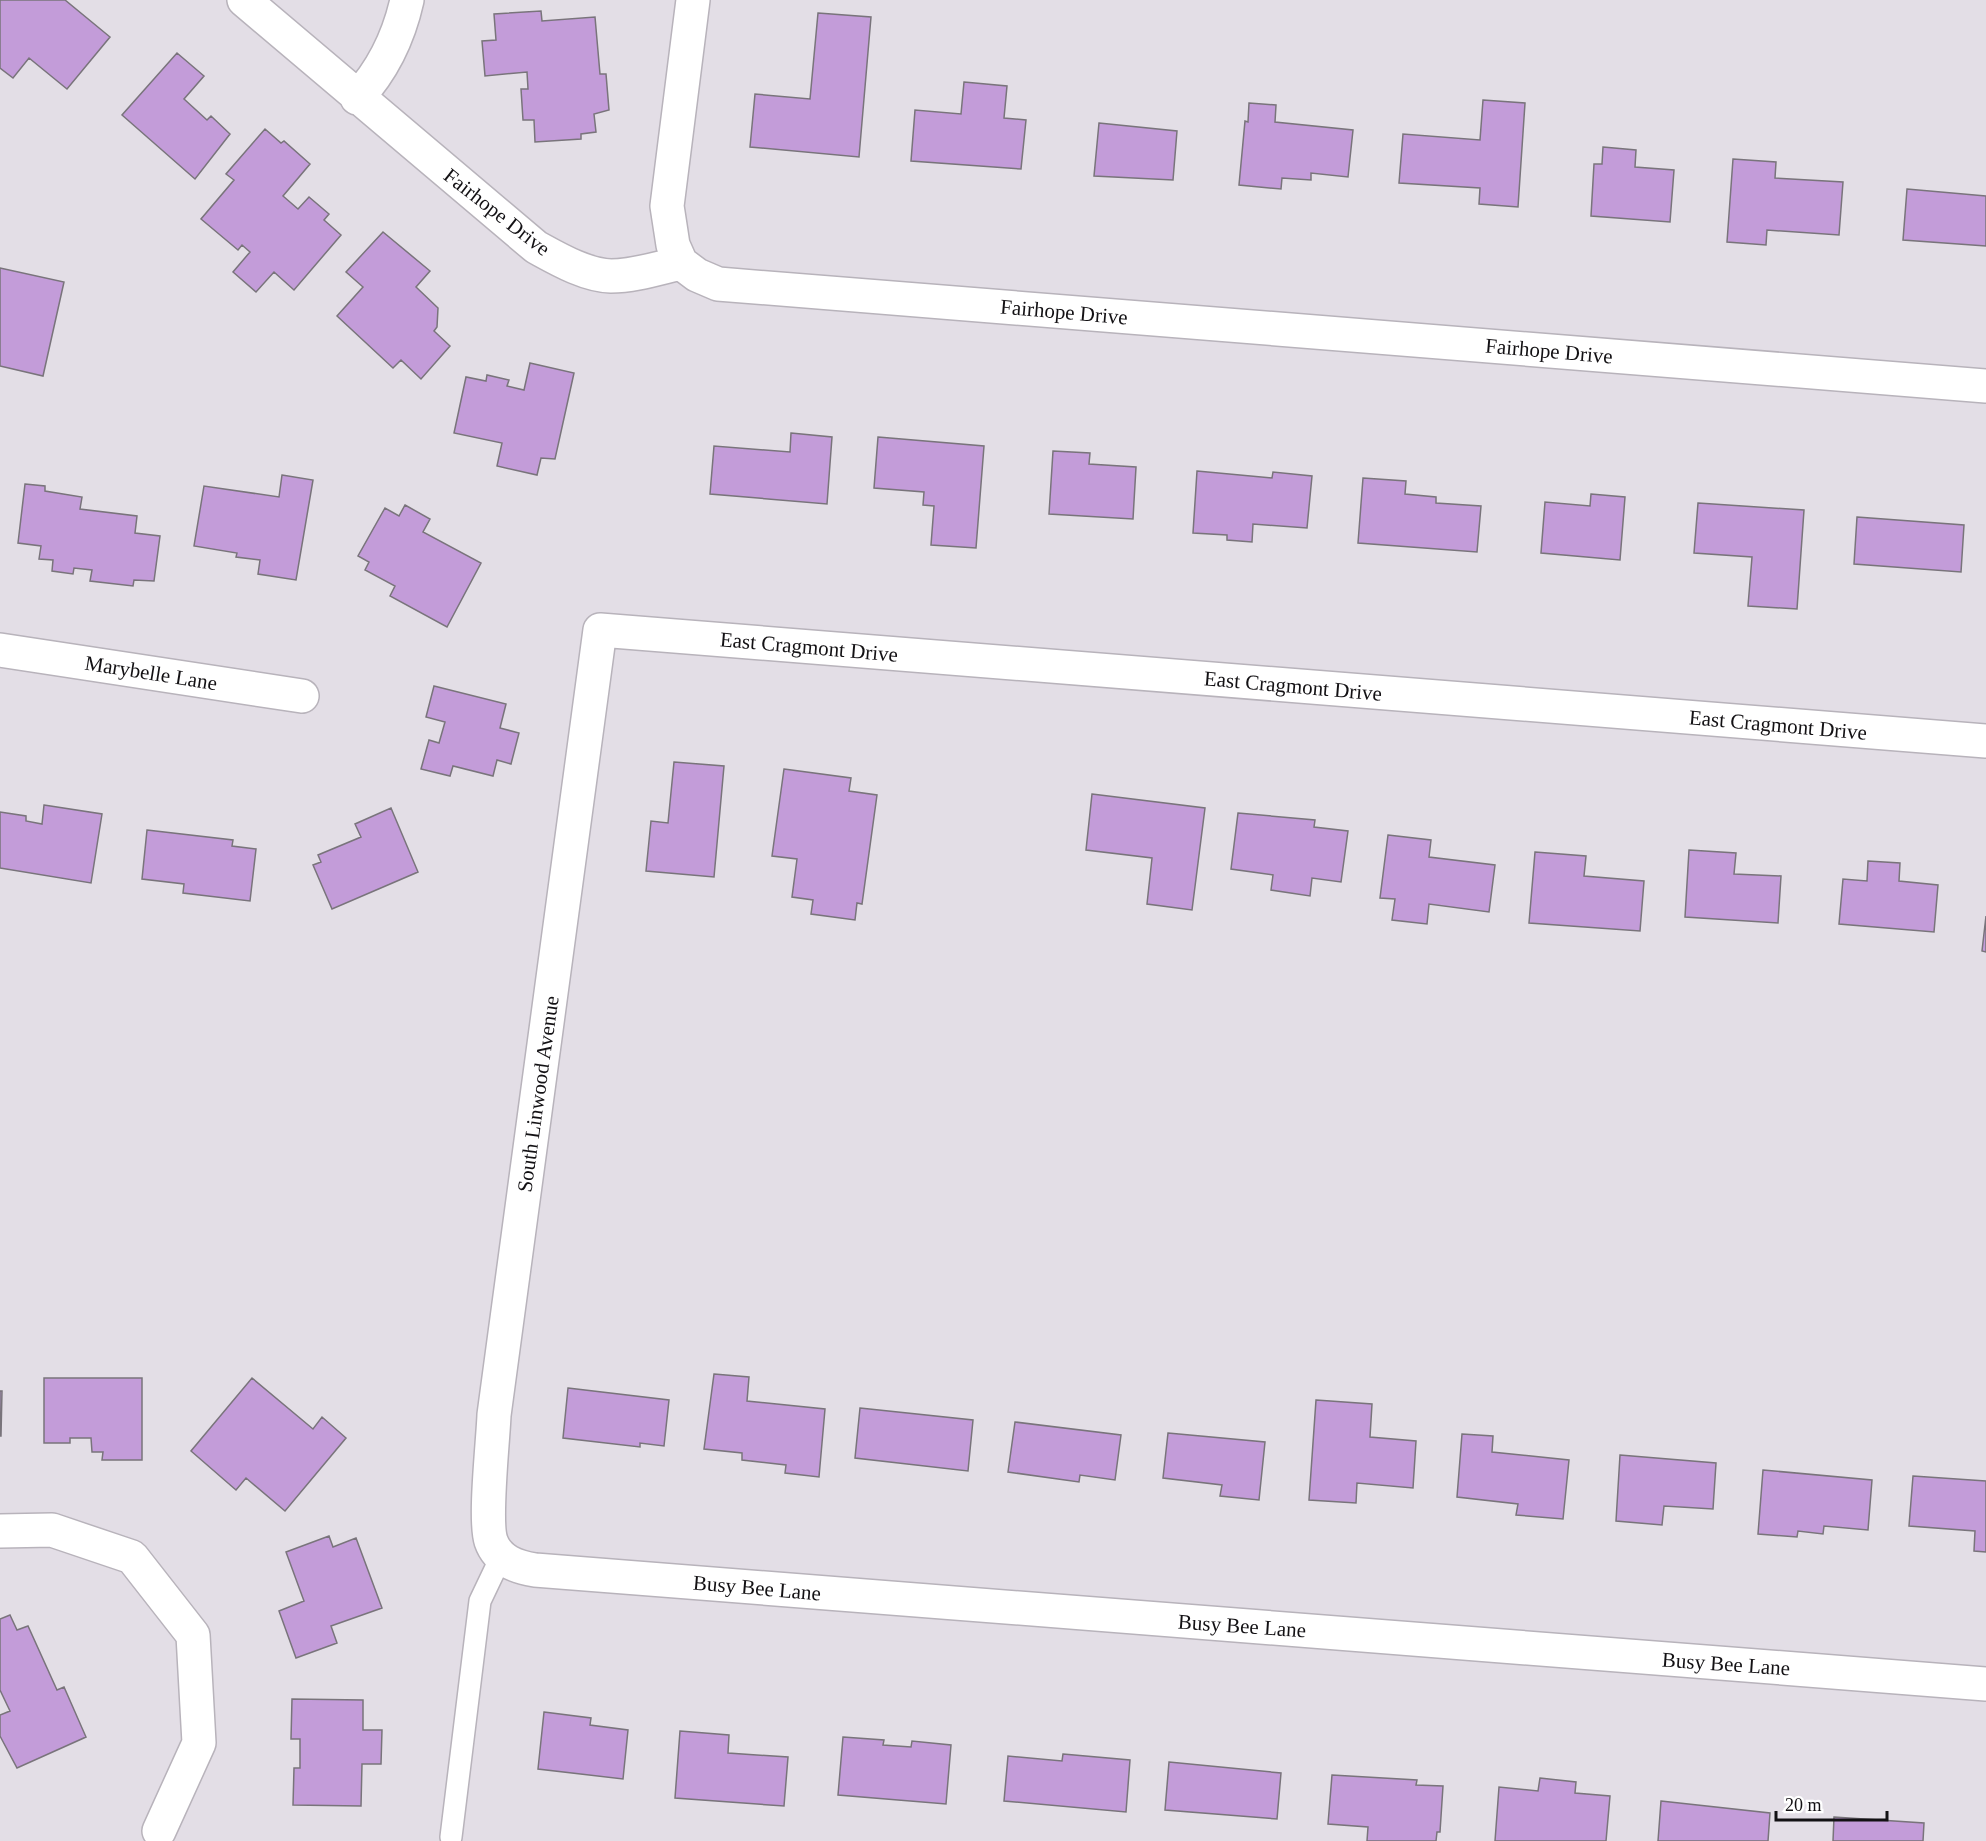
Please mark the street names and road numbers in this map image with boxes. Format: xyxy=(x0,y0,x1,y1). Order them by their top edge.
street label: Fairhope Drive xyxy=(439,163,555,261)
street label: Fairhope Drive xyxy=(999,294,1129,330)
street label: Fairhope Drive xyxy=(1484,333,1614,369)
street label: East Cragmont Drive xyxy=(719,627,899,667)
street label: Marybelle Lane xyxy=(83,651,219,695)
street label: East Cragmont Drive xyxy=(1203,666,1383,706)
street label: East Cragmont Drive xyxy=(1688,705,1868,745)
street label: South Linwood Avenue xyxy=(512,994,564,1194)
street label: Busy Bee Lane xyxy=(692,1570,822,1606)
street label: Busy Bee Lane xyxy=(1177,1610,1307,1642)
street label: Busy Bee Lane xyxy=(1661,1648,1791,1680)

